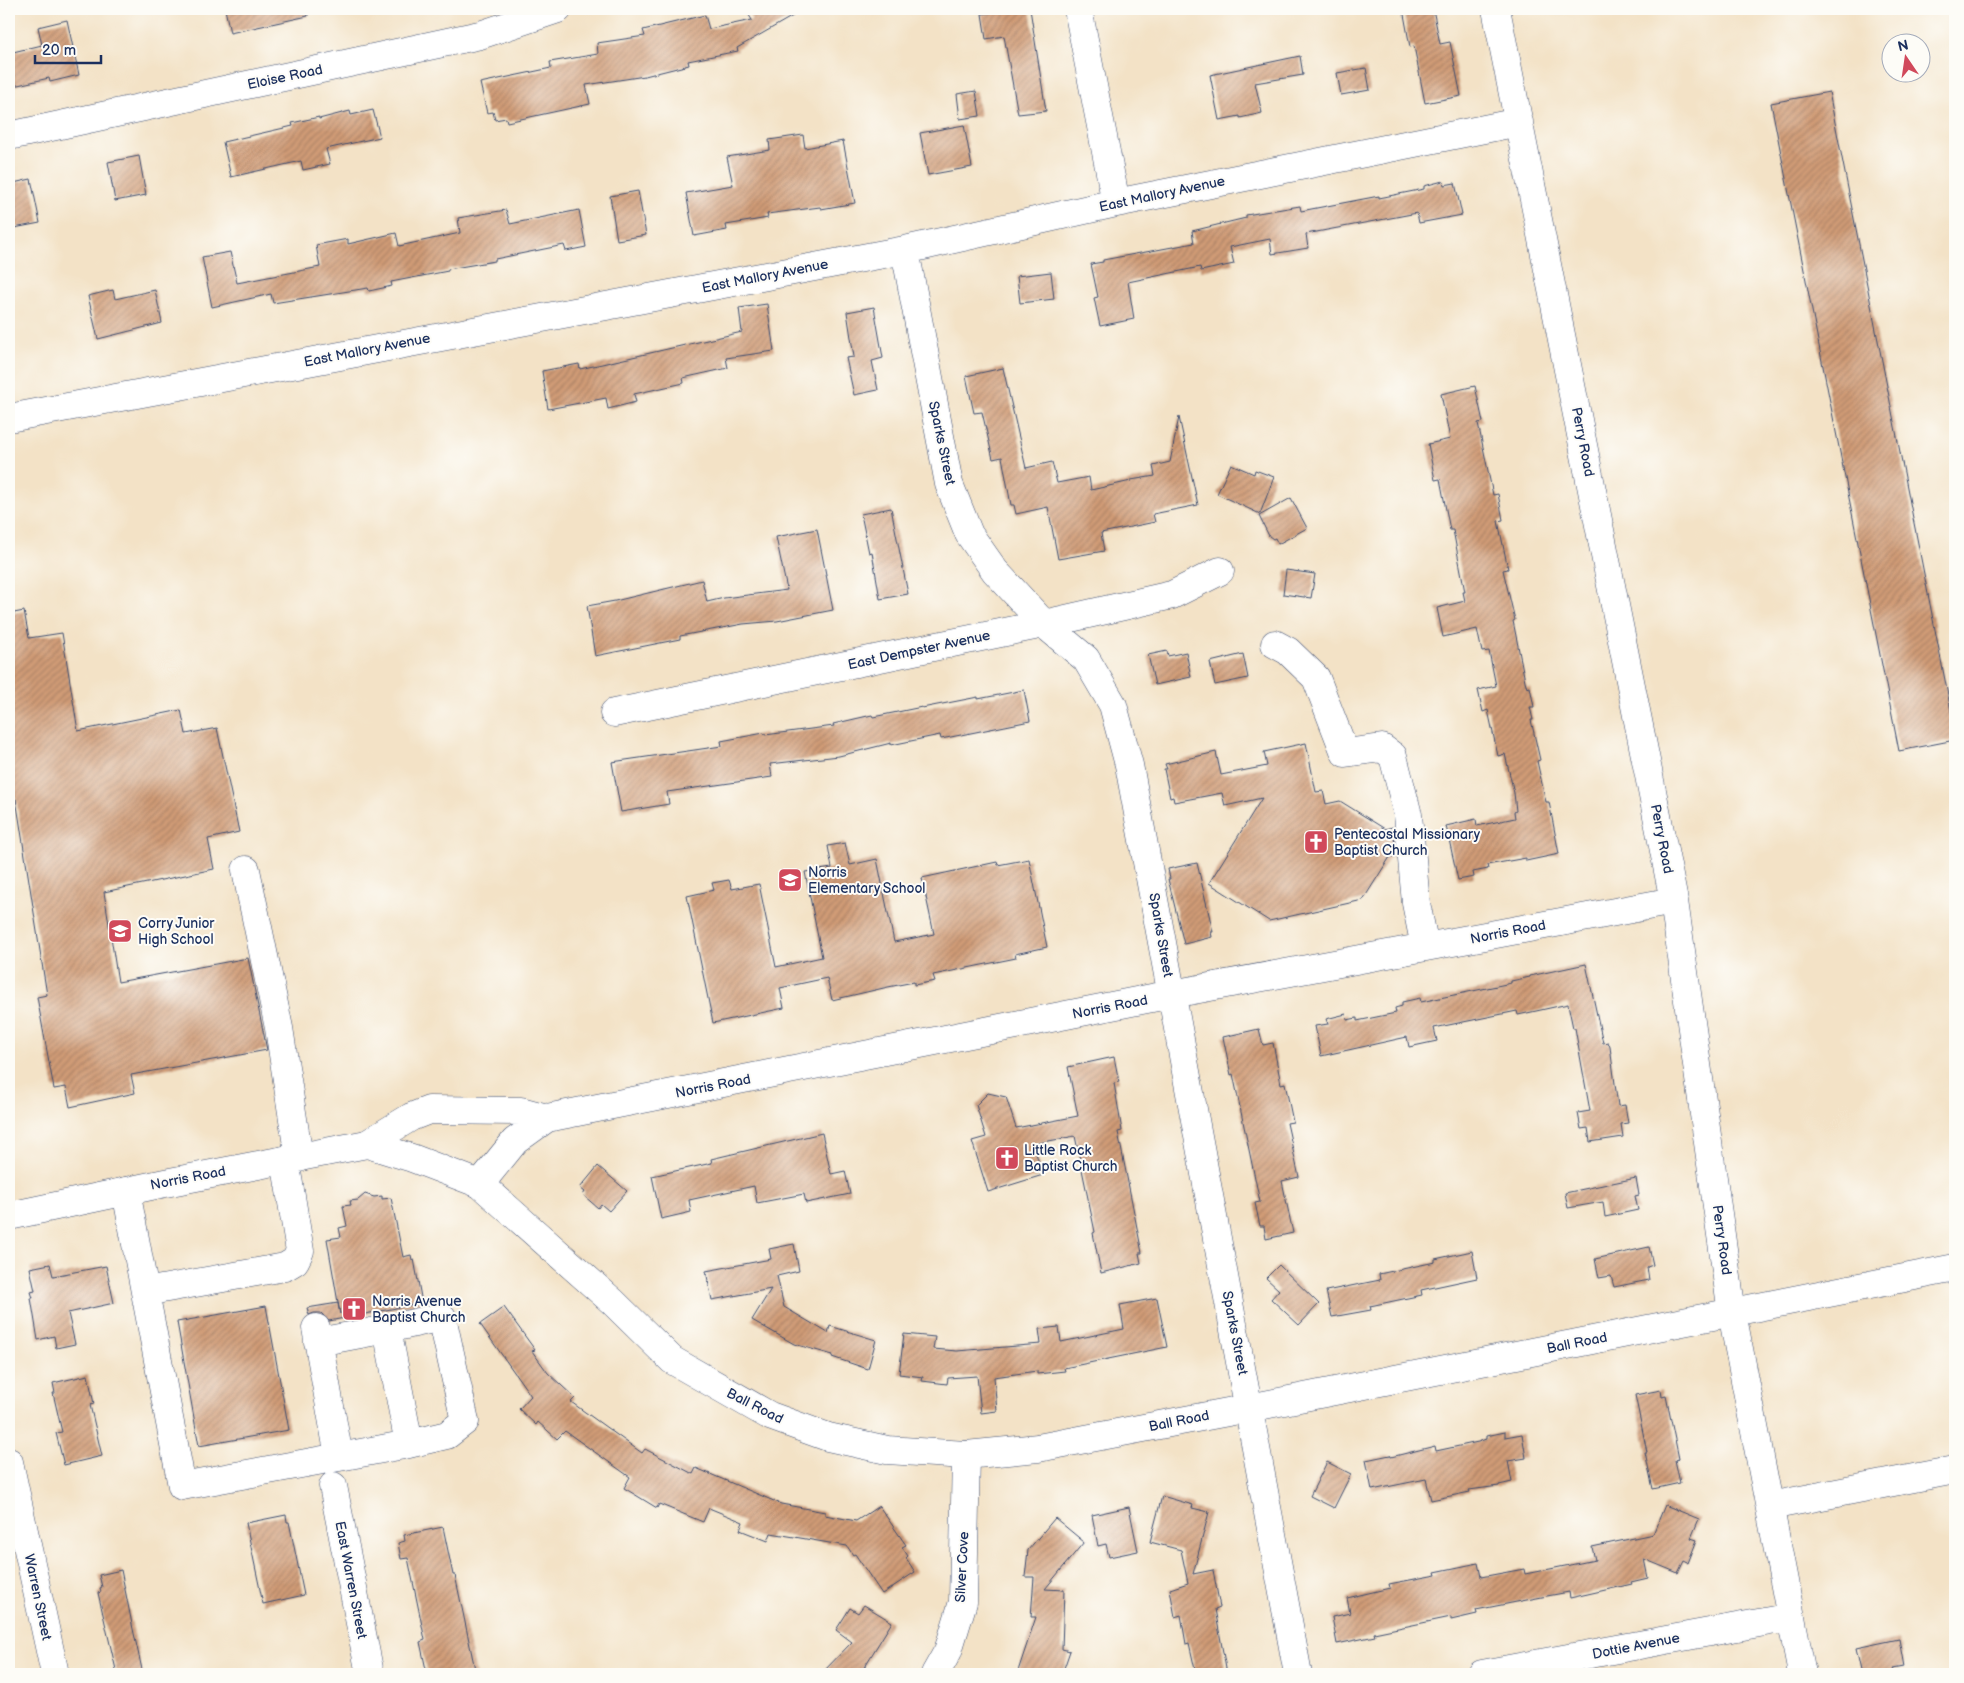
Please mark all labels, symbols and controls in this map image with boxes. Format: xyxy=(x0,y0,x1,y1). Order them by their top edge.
scale bar xyxy=(35,32,101,64)
north arrow xyxy=(1882,32,1932,82)
text: N xyxy=(1896,36,1910,55)
text: 20 m xyxy=(42,41,76,60)
street label: Eloise Road xyxy=(246,61,324,93)
street label: East Mallory Avenue xyxy=(1098,172,1226,216)
street label: East Mallory Avenue xyxy=(700,255,830,297)
street label: East Mallory Avenue xyxy=(302,329,432,371)
street label: Sparks Street xyxy=(925,400,959,487)
street label: Perry Road xyxy=(1568,406,1598,478)
street label: East Dempster Avenue xyxy=(846,627,992,673)
street label: Perry Road xyxy=(1647,803,1677,875)
place label: Pentecostal Missionary Baptist Church xyxy=(1334,826,1481,859)
church icon: Pentecostal Missionary Baptist Church xyxy=(1303,829,1329,855)
place label: Norris Elementary School xyxy=(808,864,926,897)
school or university icon: Norris Elementary School xyxy=(777,867,803,893)
street label: Sparks Street xyxy=(1145,892,1177,979)
place label: Corry Junior High School xyxy=(138,915,215,948)
street label: Norris Road xyxy=(1469,916,1547,948)
school or university icon: Corry Junior High School xyxy=(107,918,133,944)
street label: Norris Road xyxy=(1071,991,1149,1023)
street label: Norris Road xyxy=(674,1070,752,1102)
place label: Little Rock Baptist Church xyxy=(1024,1142,1118,1175)
church icon: Little Rock Baptist Church xyxy=(994,1145,1020,1171)
street label: Norris Road xyxy=(149,1162,227,1194)
street label: Perry Road xyxy=(1709,1204,1735,1276)
street label: Sparks Street xyxy=(1219,1290,1252,1377)
place label: Norris Avenue Baptist Church xyxy=(372,1293,466,1326)
church icon: Norris Avenue Baptist Church xyxy=(341,1296,367,1322)
street label: Ball Road xyxy=(1545,1329,1609,1357)
street label: Ball Road xyxy=(724,1384,786,1428)
street label: Ball Road xyxy=(1147,1407,1211,1435)
street label: East Warren Street xyxy=(331,1520,371,1641)
street label: Silver Cove xyxy=(952,1531,972,1603)
street label: Warren Street xyxy=(21,1552,56,1642)
street label: Dottie Avenue xyxy=(1591,1629,1681,1663)

